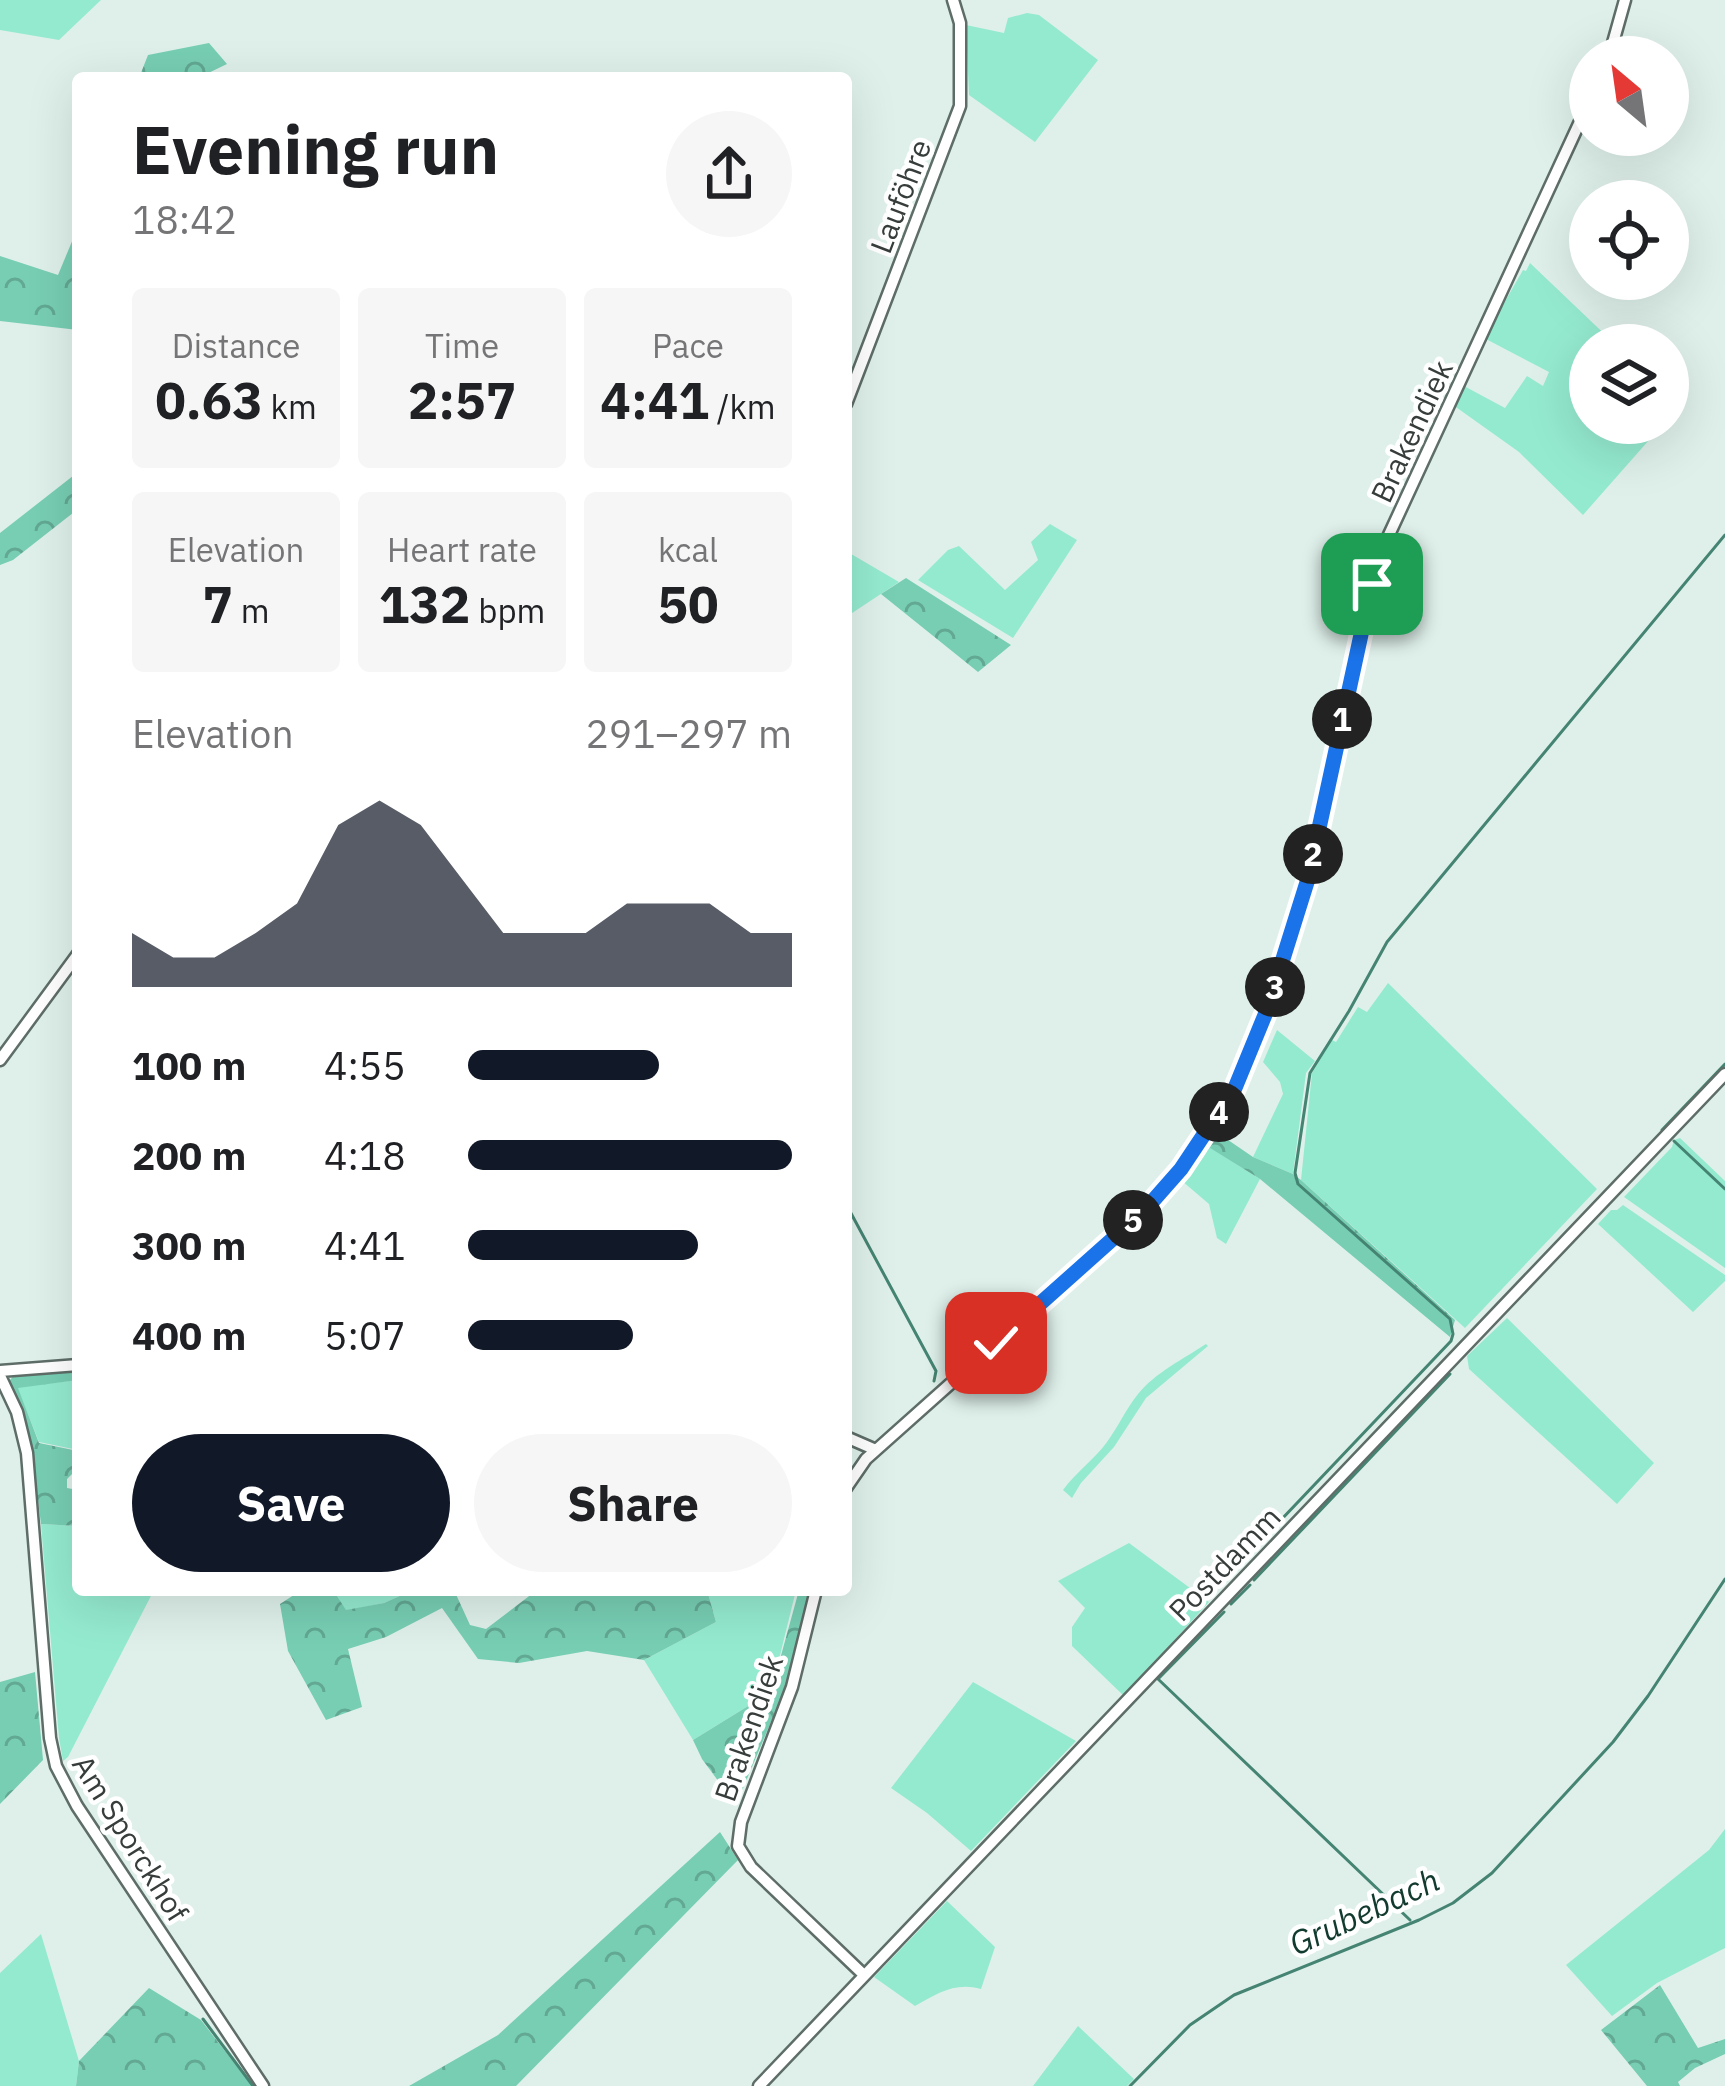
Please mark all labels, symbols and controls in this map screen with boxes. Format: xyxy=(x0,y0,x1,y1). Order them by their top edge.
north arrow xyxy=(1569,36,1689,156)
map controls xyxy=(1569,36,1689,444)
text: Evening run xyxy=(132,106,499,192)
button: share xyxy=(666,111,792,237)
street label: Lauföhre xyxy=(861,134,939,258)
button: locate xyxy=(1569,180,1689,300)
text: 18:42 xyxy=(132,194,237,245)
text: Distance xyxy=(172,324,300,367)
text: Time xyxy=(425,324,499,367)
text: Pace xyxy=(652,324,724,367)
button: layers xyxy=(1569,324,1689,444)
street label: Brakendiek xyxy=(1361,353,1461,508)
text: 0.63 xyxy=(155,367,263,433)
text: 2:57 xyxy=(408,367,516,433)
text: 4:41 xyxy=(600,367,709,433)
text: km xyxy=(263,385,317,428)
text: /km xyxy=(709,385,776,428)
text: Elevation xyxy=(168,528,304,571)
text: Heart rate xyxy=(387,528,537,571)
text: kcal xyxy=(658,528,718,571)
pin xyxy=(1321,533,1423,635)
icon: arrive xyxy=(1339,551,1405,617)
text: 7 xyxy=(202,571,233,637)
text: 132 xyxy=(379,571,470,637)
text: 50 xyxy=(657,571,719,637)
text: m xyxy=(233,589,270,632)
text: bpm xyxy=(470,589,545,632)
pin: 1 xyxy=(1312,689,1372,749)
text: 1 xyxy=(1332,697,1352,740)
text: Elevation xyxy=(132,708,294,759)
text: 291–297 m xyxy=(585,708,792,759)
pin: 2 xyxy=(1283,824,1343,884)
text: 2 xyxy=(1303,832,1323,875)
pin: 3 xyxy=(1245,957,1305,1017)
text: 3 xyxy=(1265,965,1285,1008)
text: 100 m xyxy=(132,1040,246,1091)
text: 4:55 xyxy=(324,1040,406,1091)
pin: 4 xyxy=(1189,1082,1249,1142)
text: 4 xyxy=(1209,1090,1229,1133)
text: 200 m xyxy=(132,1130,246,1181)
text: 4:18 xyxy=(324,1130,406,1181)
pin: 5 xyxy=(1103,1190,1163,1250)
text: 5 xyxy=(1123,1198,1143,1241)
text: 300 m xyxy=(132,1220,246,1271)
text: 4:41 xyxy=(324,1220,406,1271)
pin xyxy=(945,1292,1047,1394)
text: 400 m xyxy=(132,1310,246,1361)
text: 5:07 xyxy=(324,1310,406,1361)
icon: check xyxy=(963,1310,1029,1376)
button: Save xyxy=(132,1434,450,1572)
button: Share xyxy=(474,1434,792,1572)
street label: Postdamm xyxy=(1160,1497,1288,1629)
street label: Brakendiek xyxy=(705,1649,791,1806)
street label: Am Sporckhof xyxy=(64,1747,198,1929)
water label: Grubebach xyxy=(1282,1857,1446,1965)

